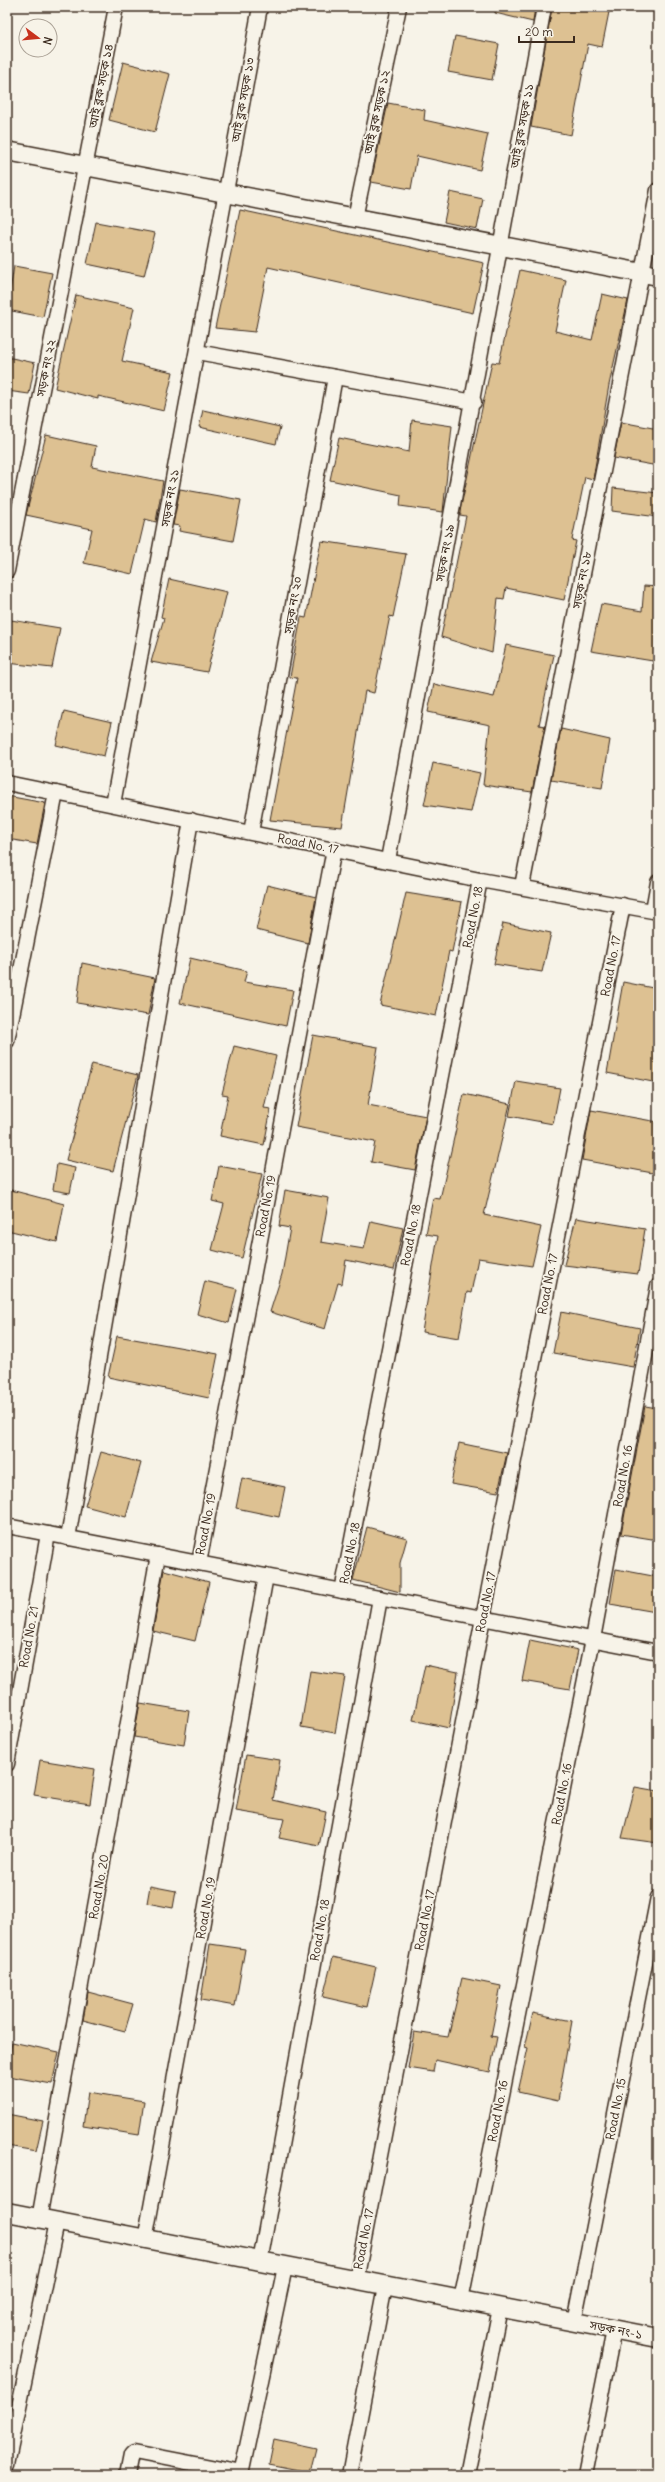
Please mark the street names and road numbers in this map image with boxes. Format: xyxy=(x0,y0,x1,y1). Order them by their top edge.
street label: আই ব্লক সড়ক ১৪ xyxy=(85,43,116,130)
street label: আই ব্লক সড়ক ১৩ xyxy=(228,57,257,144)
street label: আই ব্লক সড়ক ১২ xyxy=(360,69,393,156)
street label: আই ব্লক সড়ক ১১ xyxy=(507,83,536,170)
street label: সড়ক নং ২২ xyxy=(32,338,58,399)
street label: সড়ক নং ২১ xyxy=(157,468,182,529)
street label: সড়ক নং ১৯ xyxy=(431,523,457,584)
street label: সড়ক নং ১৮ xyxy=(568,550,594,611)
street label: সড়ক নং ২০ xyxy=(280,575,305,636)
street label: Road No. 17 xyxy=(276,830,340,857)
street label: Road No. 18 xyxy=(459,885,486,949)
street label: Road No. 17 xyxy=(597,934,624,998)
street label: Road No. 19 xyxy=(252,1173,279,1238)
street label: Road No. 18 xyxy=(397,1203,424,1267)
street label: Road No. 17 xyxy=(534,1252,561,1316)
street label: Road No. 16 xyxy=(610,1444,635,1508)
street label: Road No. 19 xyxy=(192,1491,219,1556)
street label: Road No. 18 xyxy=(336,1521,363,1585)
street label: Road No. 17 xyxy=(472,1570,499,1634)
street label: Road No. 21 xyxy=(16,1605,41,1669)
street label: Road No. 16 xyxy=(548,1762,575,1826)
street label: Road No. 20 xyxy=(85,1853,112,1921)
street label: Road No. 19 xyxy=(193,1876,218,1940)
street label: Road No. 17 xyxy=(411,1888,438,1952)
street label: Road No. 18 xyxy=(307,1898,332,1962)
street label: Road No. 15 xyxy=(602,2076,629,2141)
street label: Road No. 16 xyxy=(484,2079,511,2143)
street label: Road No. 17 xyxy=(350,2207,377,2271)
street label: সড়ক নং-১ xyxy=(588,2317,644,2342)

